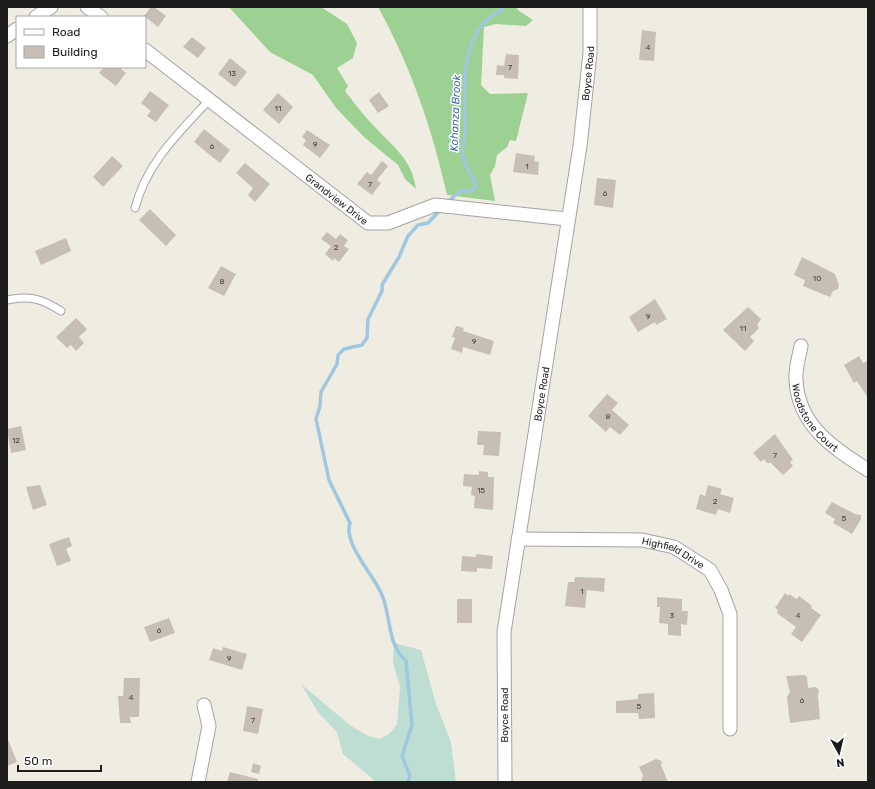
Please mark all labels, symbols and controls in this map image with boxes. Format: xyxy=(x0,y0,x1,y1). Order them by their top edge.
legend xyxy=(16,16,146,68)
text: Road xyxy=(52,25,80,39)
house number: 4 xyxy=(646,43,651,52)
text: Building xyxy=(52,45,98,59)
street label: Boyce Road xyxy=(580,46,597,101)
house number: 7 xyxy=(508,63,512,72)
house number: 13 xyxy=(228,69,236,78)
water label: Kohanza Brook xyxy=(448,74,463,152)
house number: 11 xyxy=(275,104,281,113)
house number: 9 xyxy=(313,140,318,149)
house number: 6 xyxy=(210,142,215,151)
house number: 1 xyxy=(525,162,529,171)
street label: Grandview Drive xyxy=(303,172,370,228)
house number: 7 xyxy=(368,180,372,189)
house number: 6 xyxy=(603,189,608,198)
house number: 2 xyxy=(334,243,339,252)
house number: 10 xyxy=(813,274,821,283)
house number: 8 xyxy=(219,277,225,286)
house number: 9 xyxy=(646,312,651,321)
house number: 11 xyxy=(740,324,746,333)
house number: 9 xyxy=(472,337,477,346)
street label: Boyce Road xyxy=(532,366,552,422)
street label: Woodstone Court xyxy=(789,383,841,455)
house number: 8 xyxy=(605,412,611,421)
house number: 12 xyxy=(12,436,20,445)
house number: 7 xyxy=(773,451,777,460)
house number: 15 xyxy=(477,486,485,495)
house number: 2 xyxy=(713,497,718,506)
house number: 5 xyxy=(842,514,847,523)
street label: Highfield Drive xyxy=(641,535,707,572)
house number: 1 xyxy=(580,587,584,596)
house number: 3 xyxy=(670,611,675,620)
house number: 4 xyxy=(796,611,801,620)
house number: 6 xyxy=(157,626,162,635)
house number: 9 xyxy=(227,654,232,663)
street label: Boyce Road xyxy=(499,688,511,742)
house number: 4 xyxy=(129,693,134,702)
house number: 6 xyxy=(800,696,805,705)
house number: 5 xyxy=(637,702,642,711)
house number: 7 xyxy=(251,716,255,725)
north arrow xyxy=(819,733,859,773)
scale bar xyxy=(18,747,101,773)
text: 50 m xyxy=(24,754,52,768)
text: N xyxy=(835,755,845,769)

